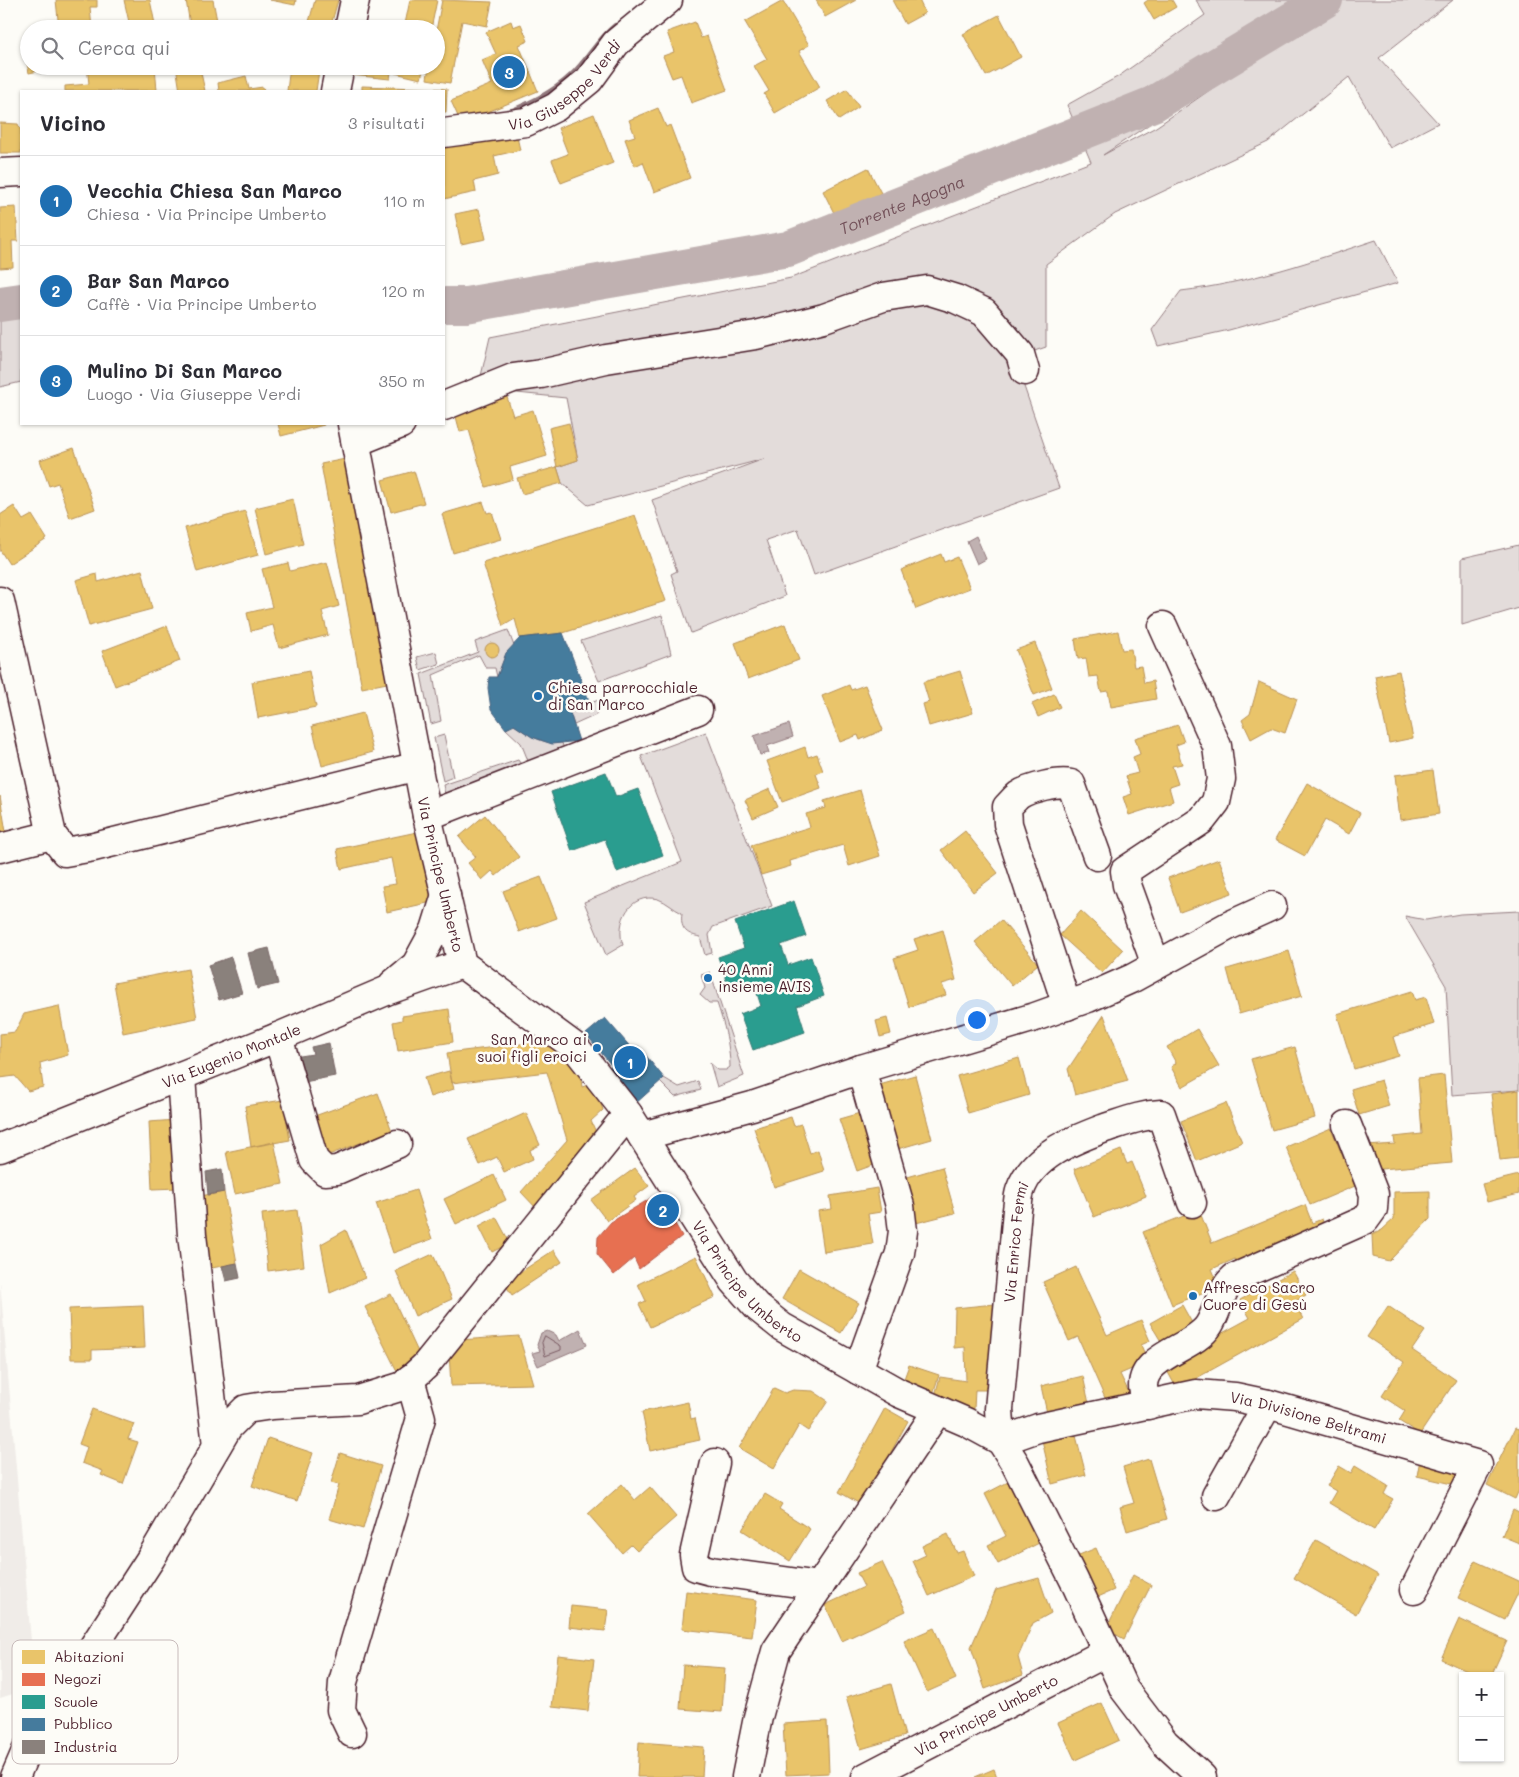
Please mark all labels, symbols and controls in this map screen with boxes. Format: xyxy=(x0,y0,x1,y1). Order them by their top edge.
search box xyxy=(20,20,445,75)
icon: search xyxy=(38,34,66,62)
street label: Via Giuseppe Verdi xyxy=(507,34,624,134)
text: Cerca qui xyxy=(78,35,170,60)
pin: 3 xyxy=(493,53,525,91)
text: Vicino xyxy=(40,109,105,136)
text: 3 risultati xyxy=(348,112,425,133)
water label: Torrente Agogna xyxy=(836,170,967,238)
text: Vecchia Chiesa San Marco xyxy=(87,178,342,203)
text: 1 xyxy=(52,190,60,211)
text: 110 m xyxy=(383,190,425,211)
text: Chiesa · Via Principe Umberto xyxy=(87,203,326,224)
text: Bar San Marco xyxy=(87,268,229,293)
text: 2 xyxy=(52,280,60,301)
text: 120 m xyxy=(381,280,425,301)
text: Caffè · Via Principe Umberto xyxy=(87,293,316,314)
text: Mulino Di San Marco xyxy=(87,358,282,383)
text: 3 xyxy=(51,370,61,391)
text: 350 m xyxy=(379,370,425,391)
text: Luogo · Via Giuseppe Verdi xyxy=(87,383,301,404)
place label: Chiesa parrocchiale di San Marco xyxy=(548,677,698,714)
marker: Chiesa parrocchiale di San Marco xyxy=(532,690,544,702)
street label: Via Principe Umberto xyxy=(414,795,469,954)
place label: 40 Anni insieme AVIS xyxy=(718,959,811,996)
marker: 40 Anni insieme AVIS xyxy=(702,972,714,984)
your location xyxy=(964,1007,990,1033)
street label: Via Eugenio Montale xyxy=(159,1019,304,1092)
place label: San Marco ai suoi figli eroici xyxy=(477,1029,587,1066)
marker: San Marco ai suoi figli eroici xyxy=(591,1042,603,1054)
pin: 1 xyxy=(614,1043,646,1081)
street label: Via Enrico Fermi xyxy=(999,1178,1033,1303)
pin: 2 xyxy=(647,1191,679,1229)
street label: Via Principe Umberto xyxy=(688,1217,806,1347)
place label: Affresco Sacro Cuore di Gesù xyxy=(1203,1277,1315,1314)
marker: Affresco Sacro Cuore di Gesù xyxy=(1187,1290,1199,1302)
street label: Via Divisione Beltrami xyxy=(1228,1386,1389,1448)
legend xyxy=(12,1640,178,1764)
text: Abitazioni xyxy=(54,1647,124,1666)
text: Negozi xyxy=(54,1669,102,1688)
street label: Via Principe Umberto xyxy=(911,1669,1061,1760)
map controls xyxy=(1459,1672,1504,1762)
button: + xyxy=(1459,1672,1504,1717)
text: Scuole xyxy=(54,1692,98,1711)
text: Pubblico xyxy=(54,1714,112,1733)
button: − xyxy=(1459,1717,1504,1762)
text: Industria xyxy=(54,1737,117,1756)

